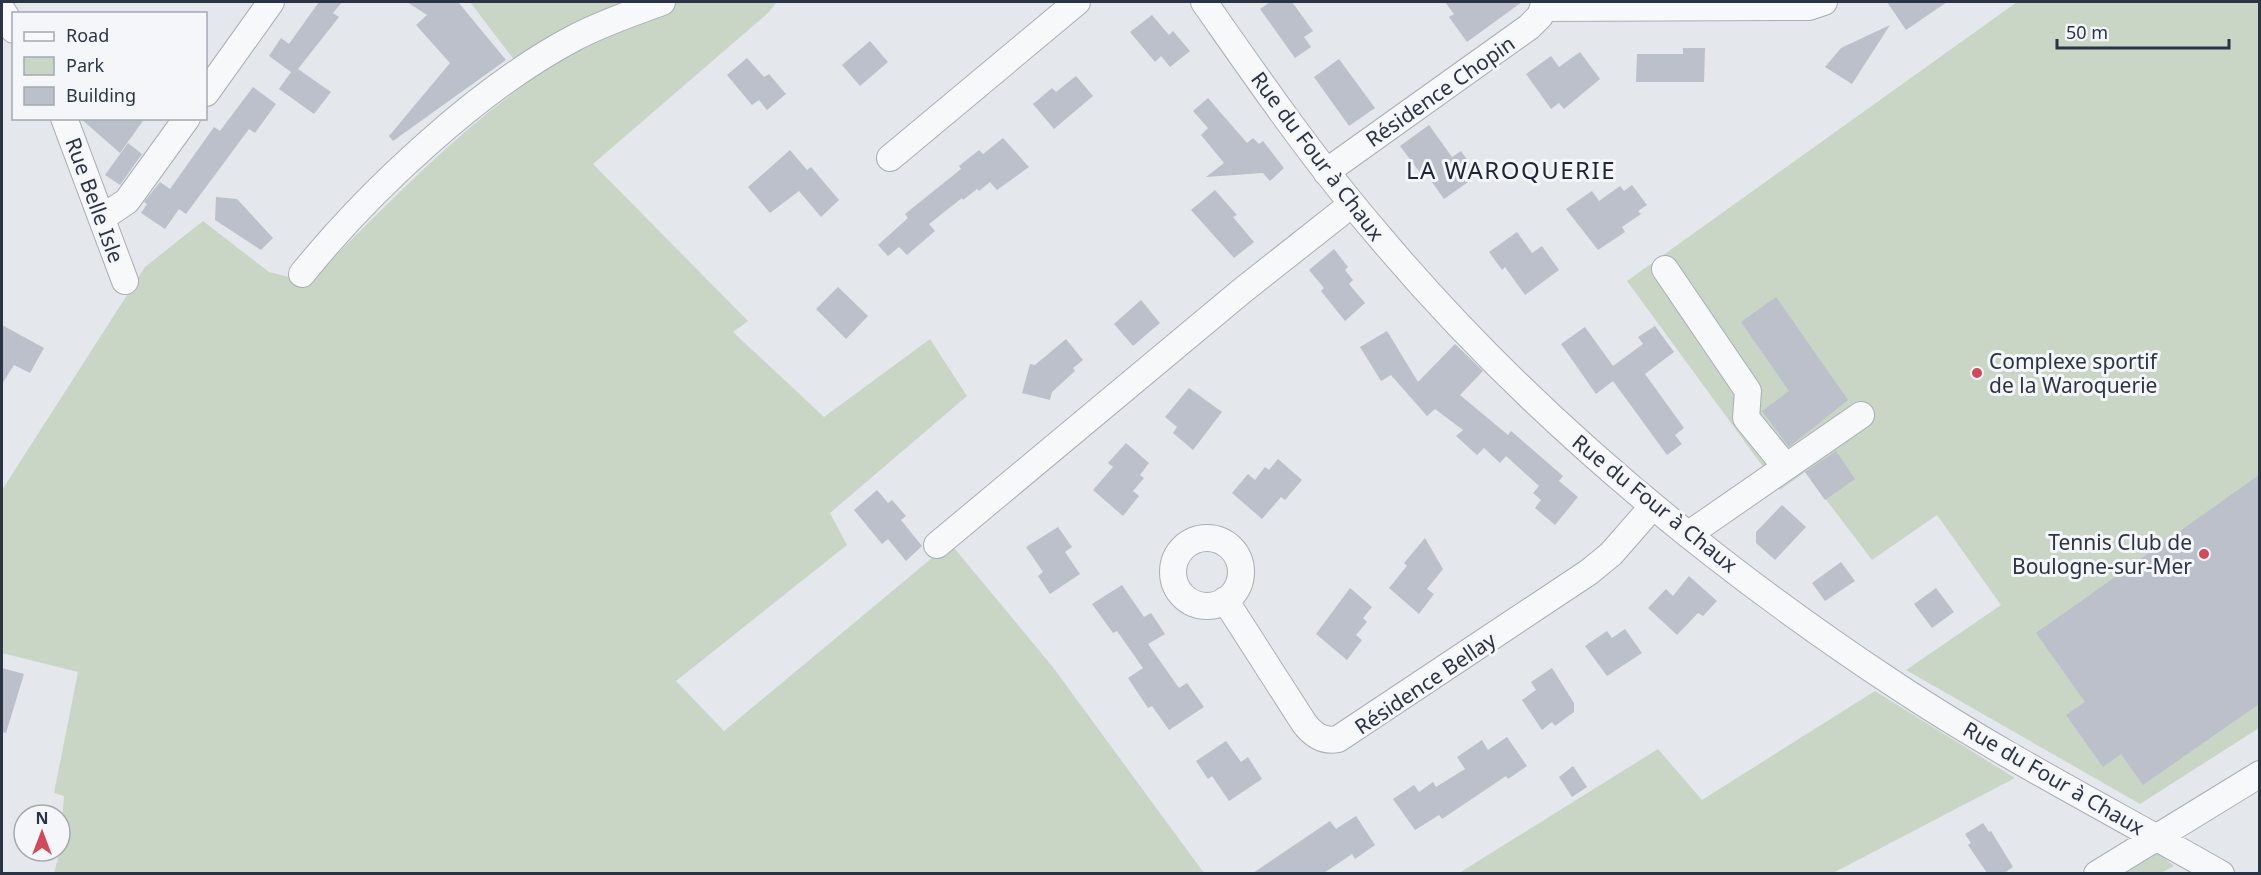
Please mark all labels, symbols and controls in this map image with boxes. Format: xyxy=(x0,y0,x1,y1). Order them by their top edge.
legend xyxy=(12,12,207,120)
scale bar xyxy=(2057,12,2230,50)
text: 50 m xyxy=(2066,20,2108,44)
text: Road xyxy=(66,23,109,47)
street label: Résidence Chopin xyxy=(1360,29,1520,153)
text: Park xyxy=(66,53,104,77)
street label: Rue du Four à Chaux xyxy=(1245,66,1391,246)
text: Building xyxy=(66,83,136,107)
street label: Rue Belle Isle xyxy=(59,133,131,267)
district label: LA WAROQUERIE xyxy=(1406,153,1616,186)
place label: Complexe sportif de la Waroquerie xyxy=(1989,347,2159,399)
marker: Complexe sportif de la Waroquerie xyxy=(1970,366,1984,380)
street label: Rue du Four à Chaux xyxy=(1567,428,1743,578)
place label: Tennis Club de Boulogne-sur-Mer xyxy=(2012,528,2192,580)
marker: Tennis Club de Boulogne-sur-Mer xyxy=(2197,547,2211,561)
street label: Résidence Bellay xyxy=(1349,625,1501,741)
street label: Rue du Four à Chaux xyxy=(1958,715,2150,841)
north arrow xyxy=(12,803,72,863)
text: N xyxy=(35,807,49,829)

